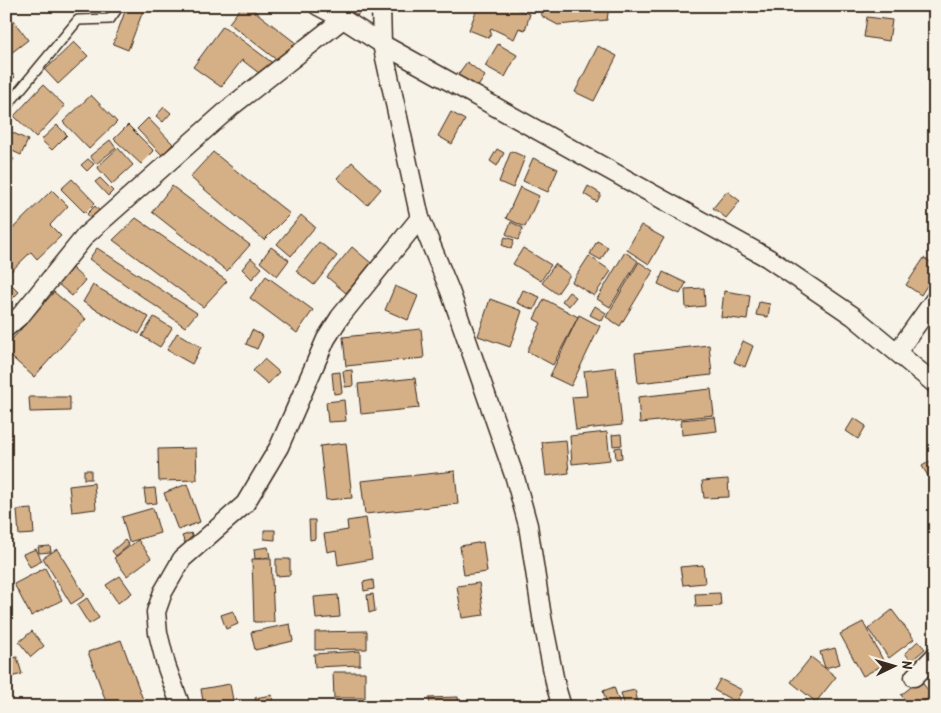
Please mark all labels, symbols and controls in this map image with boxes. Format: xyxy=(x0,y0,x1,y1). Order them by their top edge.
north arrow xyxy=(868,640,918,690)
text: N xyxy=(895,660,917,670)

